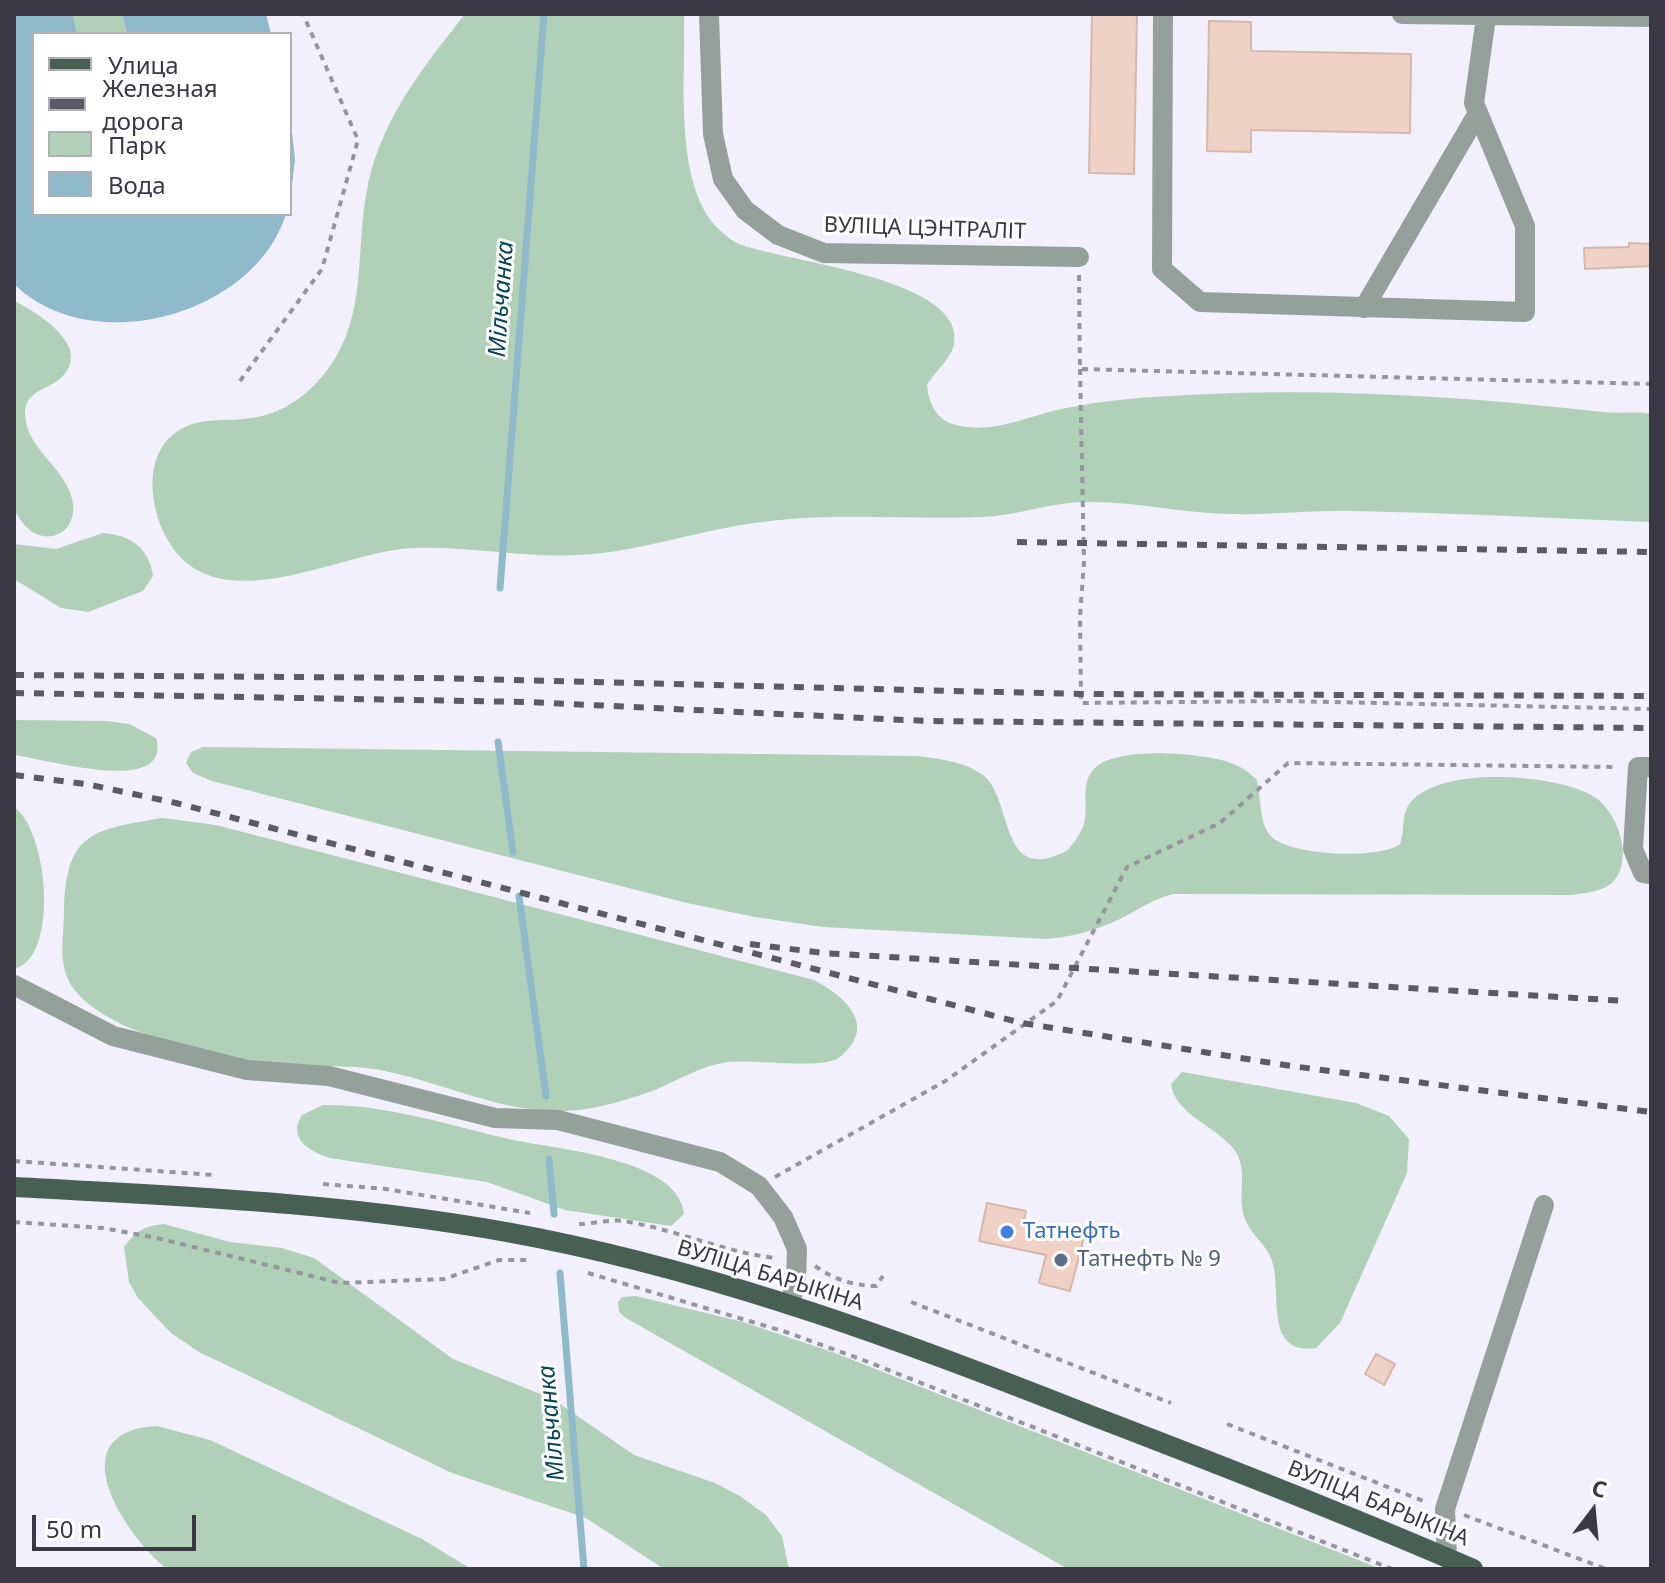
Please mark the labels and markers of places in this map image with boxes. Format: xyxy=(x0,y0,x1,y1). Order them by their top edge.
place label: Татнефть xyxy=(1023,1219,1120,1245)
marker: Татнефть xyxy=(998,1223,1016,1241)
place label: Татнефть № 9 xyxy=(1077,1247,1221,1273)
marker: Татнефть № 9 xyxy=(1052,1251,1070,1269)

